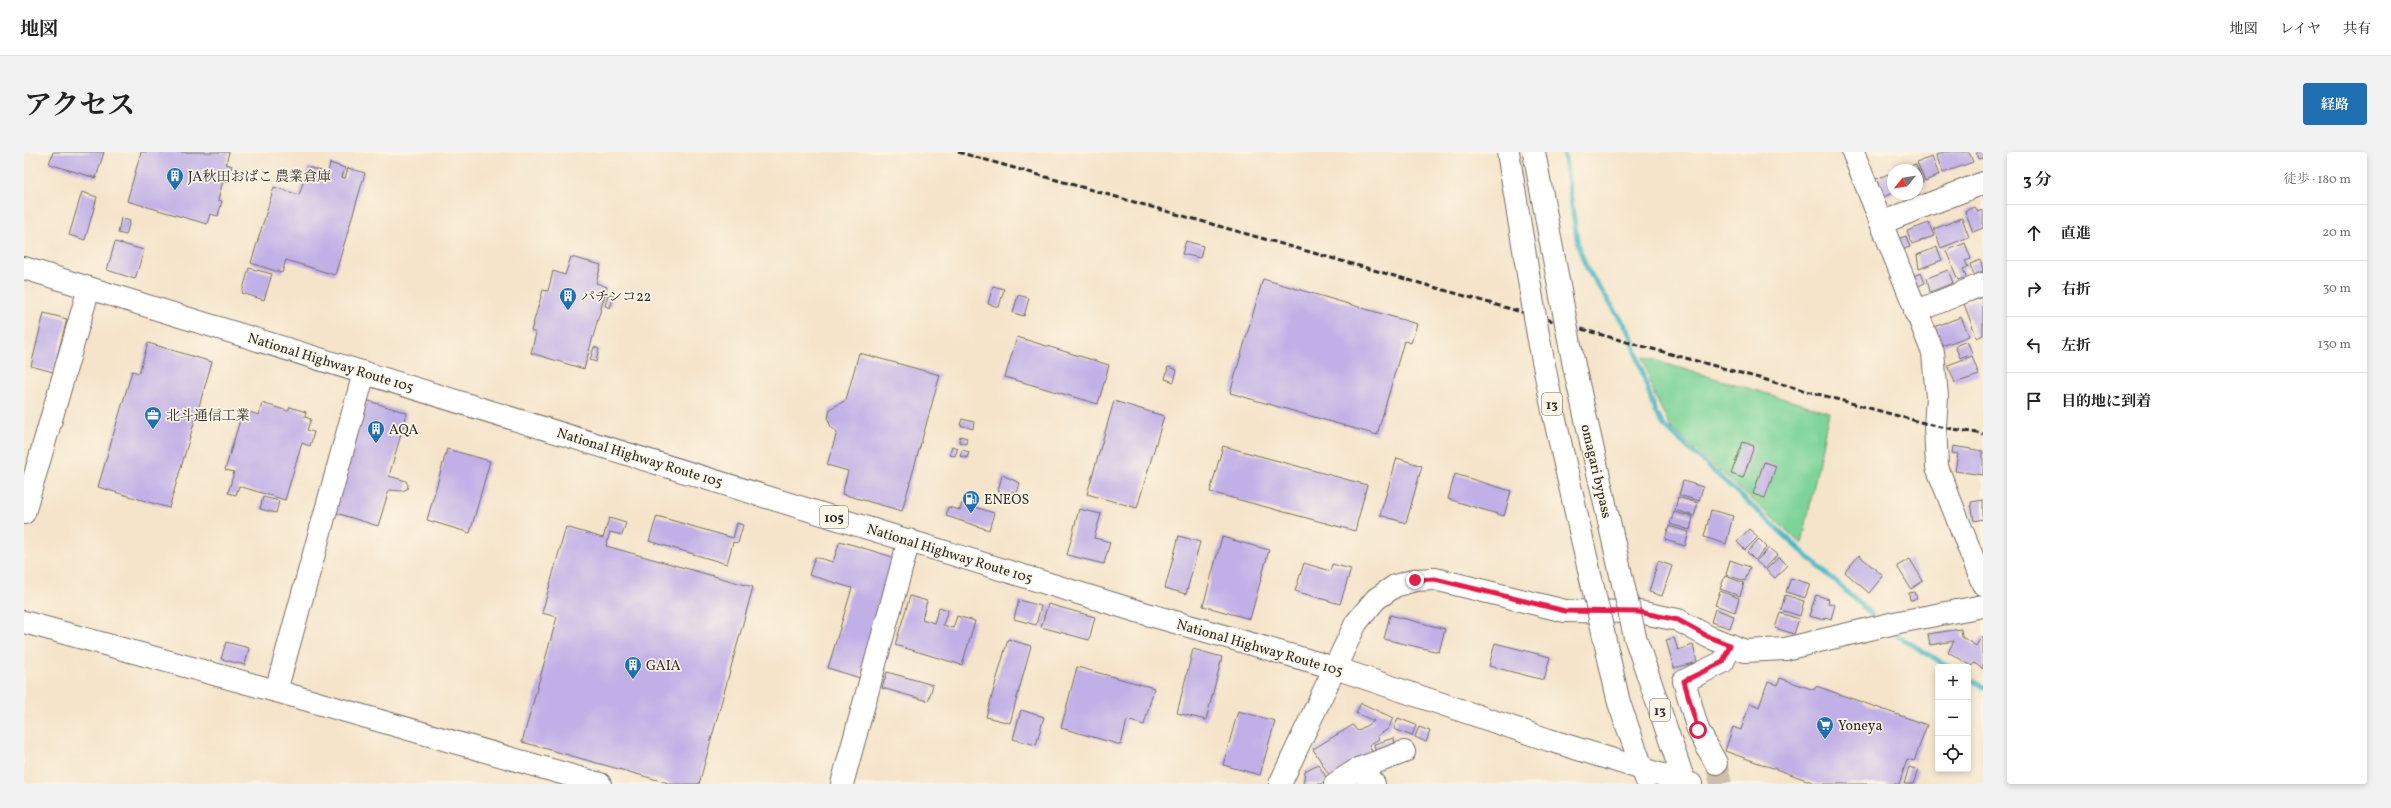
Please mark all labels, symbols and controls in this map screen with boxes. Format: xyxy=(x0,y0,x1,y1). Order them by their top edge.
text: 地図 xyxy=(20,17,58,43)
text: 地図 xyxy=(2230,20,2258,39)
text: レイヤ xyxy=(2280,20,2321,39)
text: 共有 xyxy=(2343,20,2371,39)
button: 経路 xyxy=(2303,83,2367,125)
text: アクセス xyxy=(24,87,135,126)
north arrow xyxy=(1887,164,1923,200)
building icon: JA秋田おばこ 農業倉庫 xyxy=(165,166,185,191)
place label: JA秋田おばこ 農業倉庫 xyxy=(188,168,331,187)
text: 3 分 xyxy=(2023,169,2052,192)
text: 徒歩 · 180 m xyxy=(2284,171,2351,189)
icon: ahead xyxy=(2023,222,2045,244)
text: 直進 xyxy=(2061,224,2091,245)
text: 20 m xyxy=(2322,224,2351,242)
icon: right xyxy=(2023,278,2045,300)
text: 右折 xyxy=(2061,280,2091,301)
text: 30 m xyxy=(2323,280,2351,298)
building icon: パチンコ22 xyxy=(558,286,578,311)
place label: パチンコ22 xyxy=(581,288,651,307)
street label: National Highway Route 105 xyxy=(245,329,416,398)
icon: left xyxy=(2023,334,2045,356)
text: 左折 xyxy=(2061,336,2091,357)
text: 130 m xyxy=(2318,336,2351,354)
icon: arrive xyxy=(2023,390,2045,412)
text: 目的地に到着 xyxy=(2061,392,2151,413)
road number: 13 xyxy=(1542,393,1562,415)
office icon: 北斗通信工業 xyxy=(143,405,163,430)
place label: 北斗通信工業 xyxy=(166,407,250,426)
building icon: AQA xyxy=(366,419,386,444)
place label: AQA xyxy=(389,421,419,440)
street label: omagari bypass xyxy=(1575,422,1616,520)
street label: National Highway Route 105 xyxy=(554,424,725,493)
fuel station icon: ENEOS xyxy=(961,489,981,514)
place label: ENEOS xyxy=(984,491,1029,510)
road number: 105 xyxy=(820,506,848,528)
street label: National Highway Route 105 xyxy=(864,520,1035,589)
route end xyxy=(1406,571,1424,589)
street label: National Highway Route 105 xyxy=(1174,616,1345,681)
building icon: GAIA xyxy=(623,655,643,680)
place label: GAIA xyxy=(646,657,681,676)
map controls xyxy=(1935,664,1971,772)
button: + xyxy=(1935,664,1971,700)
road number: 13 xyxy=(1650,699,1670,721)
button: − xyxy=(1935,700,1971,736)
supermarket icon: Yoneya xyxy=(1815,715,1835,740)
place label: Yoneya xyxy=(1838,717,1882,736)
route start xyxy=(1689,721,1707,739)
button: locate xyxy=(1935,736,1971,772)

